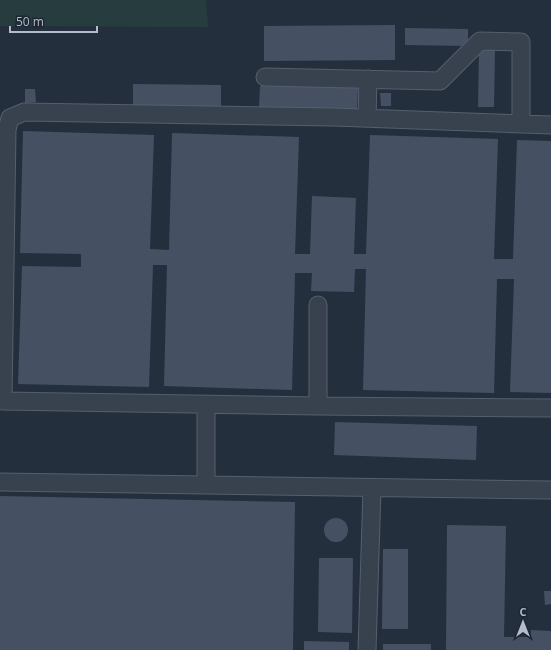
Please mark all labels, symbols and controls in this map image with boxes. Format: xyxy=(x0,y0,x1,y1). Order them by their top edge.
scale bar xyxy=(10,8,97,34)
text: 50 m xyxy=(16,13,44,30)
north arrow xyxy=(503,602,543,642)
text: С xyxy=(519,604,527,619)

